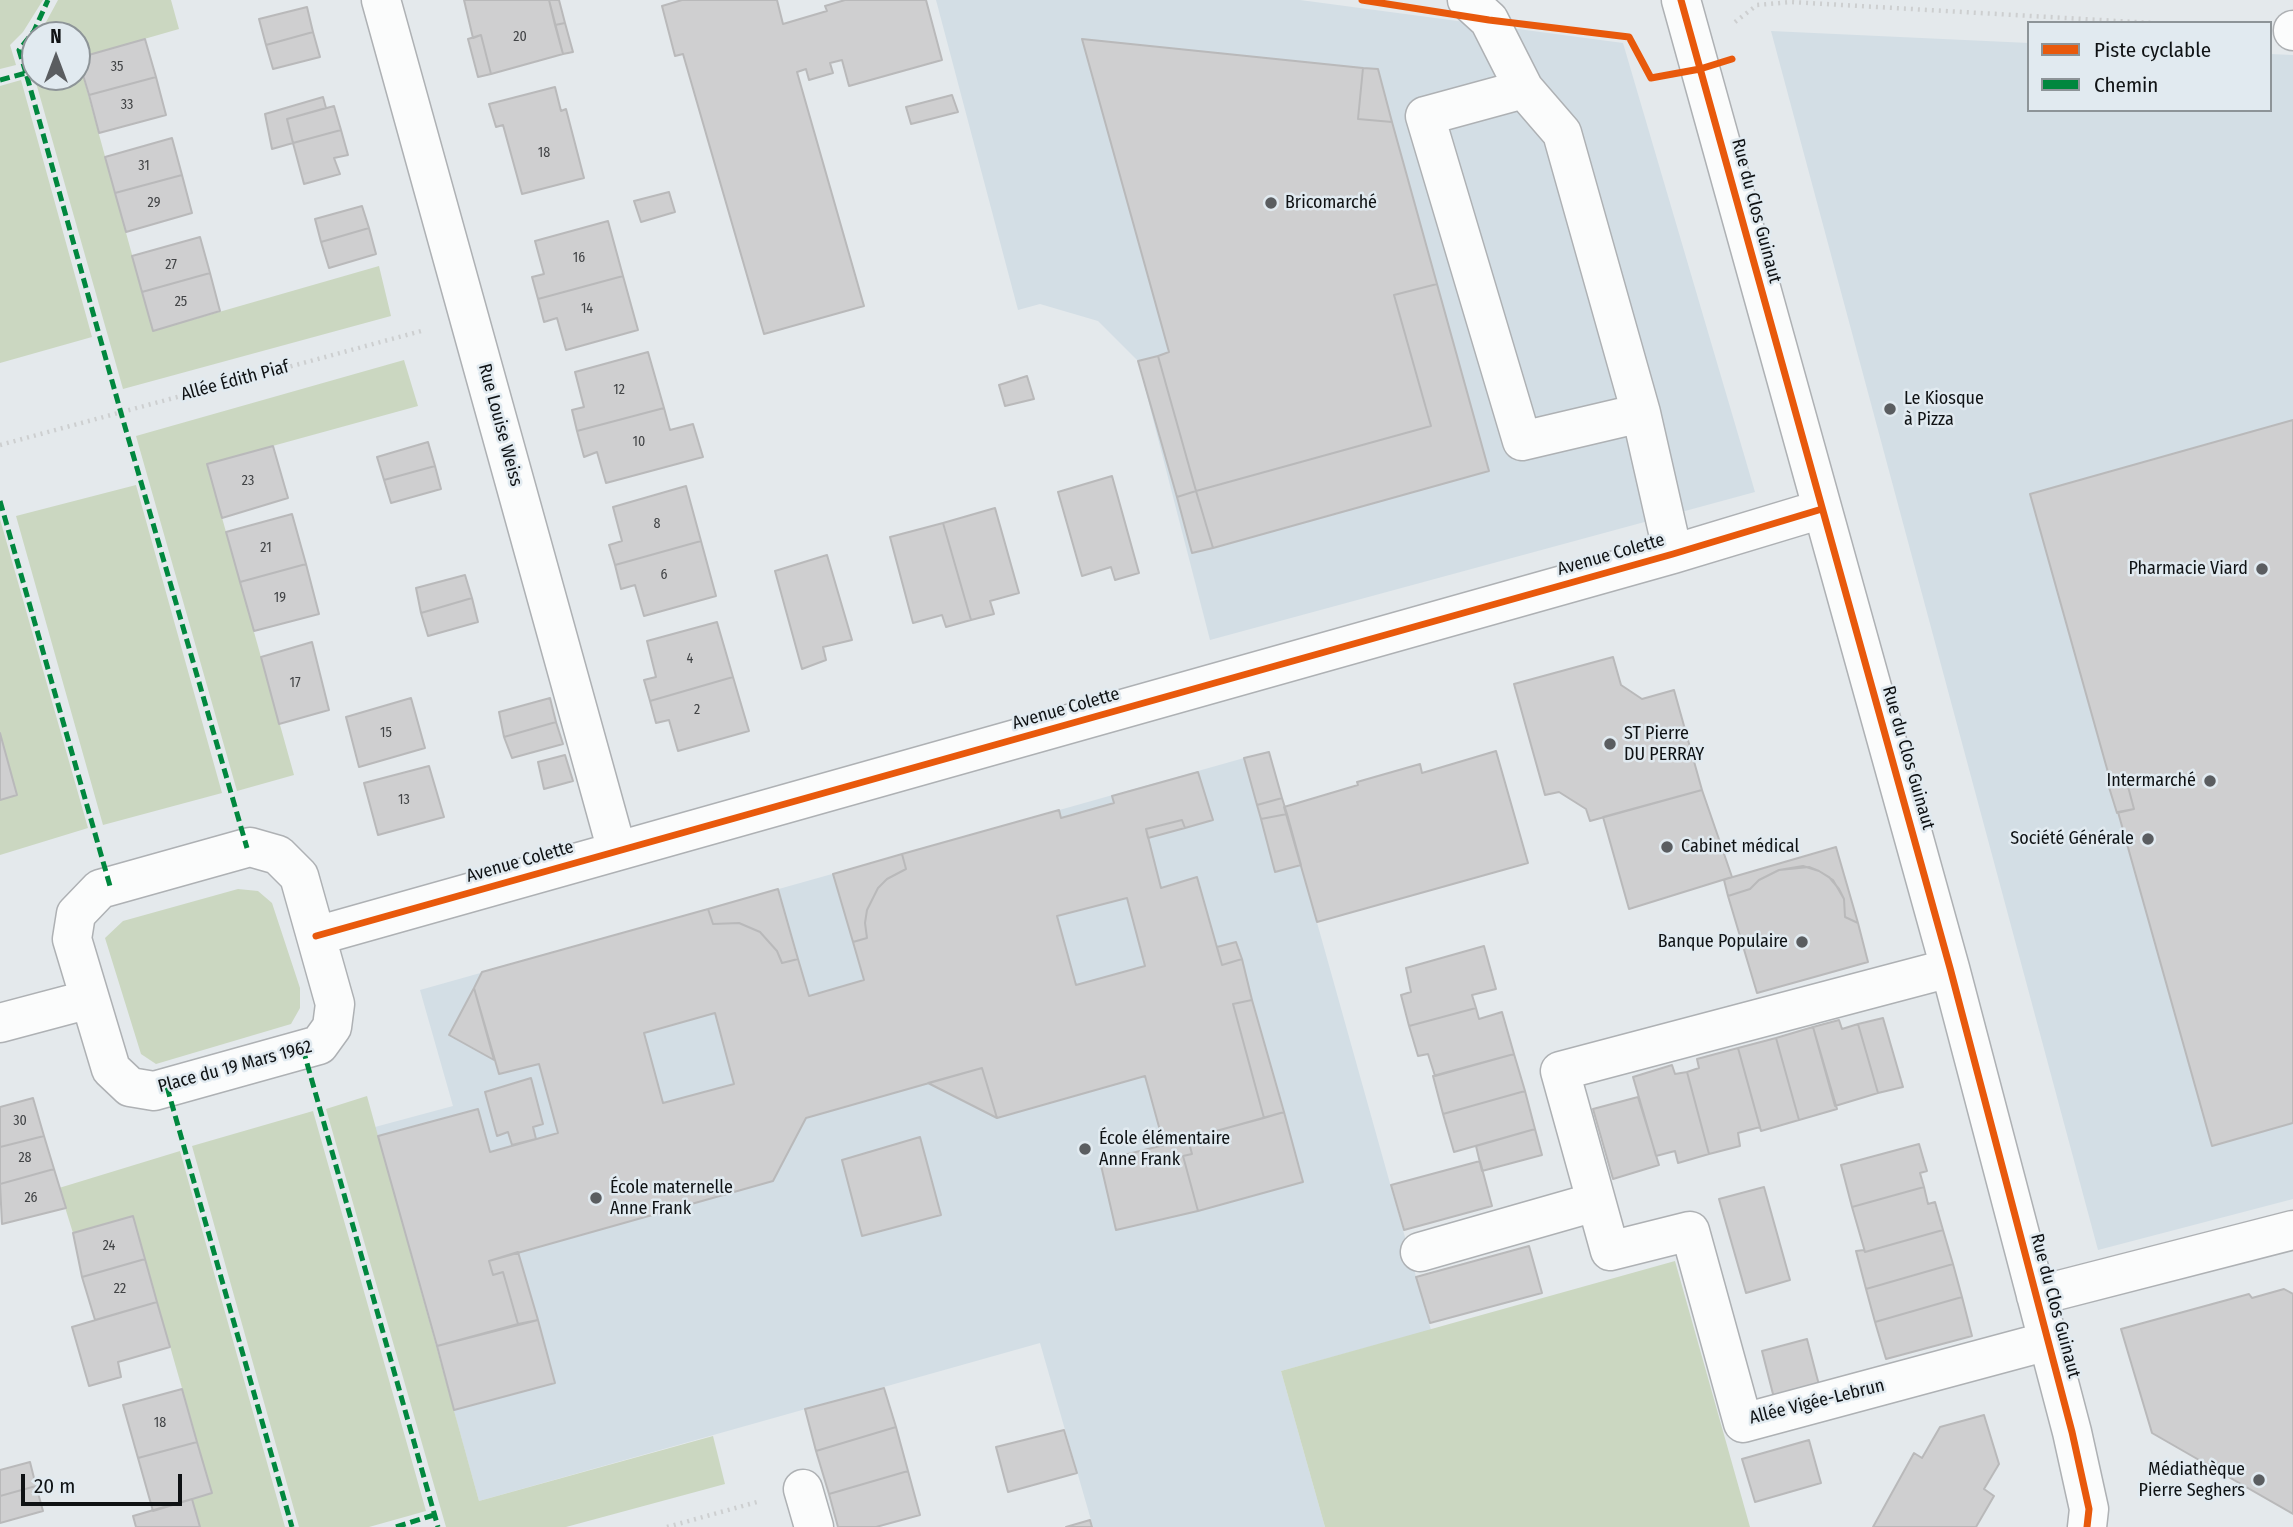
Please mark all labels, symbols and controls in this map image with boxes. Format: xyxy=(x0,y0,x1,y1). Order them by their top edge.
north arrow xyxy=(21,21,91,91)
legend xyxy=(2027,21,2272,112)
text: N xyxy=(50,25,62,48)
house number: 20 xyxy=(513,29,527,45)
text: Piste cyclable xyxy=(2094,37,2211,63)
house number: 35 xyxy=(111,59,123,75)
text: Chemin xyxy=(2094,72,2158,98)
house number: 33 xyxy=(121,97,133,113)
street label: Rue du Clos Guinaut xyxy=(1726,136,1786,286)
house number: 18 xyxy=(538,145,550,161)
house number: 31 xyxy=(138,158,150,174)
place label: Bricomarché xyxy=(1285,192,1377,214)
house number: 29 xyxy=(148,195,160,211)
marker: Bricomarché xyxy=(1263,195,1279,211)
house number: 16 xyxy=(573,250,585,266)
house number: 27 xyxy=(165,257,177,273)
house number: 25 xyxy=(175,294,187,310)
house number: 14 xyxy=(581,301,593,317)
street label: Allée Édith Piaf xyxy=(179,356,291,406)
street label: Rue Louise Weiss xyxy=(473,361,527,489)
house number: 12 xyxy=(613,382,625,398)
place label: Le Kiosque à Pizza xyxy=(1904,388,1984,430)
marker: Le Kiosque à Pizza xyxy=(1882,401,1898,417)
house number: 10 xyxy=(633,434,645,450)
house number: 23 xyxy=(242,473,254,489)
house number: 8 xyxy=(654,516,660,532)
street label: Avenue Colette xyxy=(1555,529,1667,581)
house number: 21 xyxy=(260,540,272,556)
place label: Pharmacie Viard xyxy=(2128,558,2248,580)
marker: Pharmacie Viard xyxy=(2254,561,2270,577)
house number: 6 xyxy=(661,567,667,583)
house number: 19 xyxy=(274,590,286,606)
house number: 4 xyxy=(687,651,693,667)
house number: 17 xyxy=(289,675,301,691)
street label: Avenue Colette xyxy=(1010,683,1122,735)
street label: Rue du Clos Guinaut xyxy=(1877,684,1939,832)
house number: 2 xyxy=(694,702,700,718)
place label: ST Pierre DU PERRAY xyxy=(1624,723,1704,766)
house number: 15 xyxy=(380,725,392,741)
marker: ST Pierre DU PERRAY xyxy=(1602,736,1618,752)
place label: Intermarché xyxy=(2106,770,2196,792)
marker: Intermarché xyxy=(2202,773,2218,789)
house number: 13 xyxy=(398,792,410,808)
place label: Société Générale xyxy=(2010,828,2134,850)
marker: Société Générale xyxy=(2140,831,2156,847)
street label: Avenue Colette xyxy=(464,836,576,888)
place label: Cabinet médical xyxy=(1681,836,1799,858)
marker: Cabinet médical xyxy=(1659,839,1675,855)
place label: Banque Populaire xyxy=(1658,931,1788,953)
marker: Banque Populaire xyxy=(1794,934,1810,950)
street label: Place du 19 Mars 1962 xyxy=(156,1036,314,1098)
house number: 30 xyxy=(13,1113,27,1129)
place label: École élémentaire Anne Frank xyxy=(1099,1128,1230,1170)
marker: École élémentaire Anne Frank xyxy=(1077,1141,1093,1157)
house number: 28 xyxy=(18,1150,32,1166)
place label: École maternelle Anne Frank xyxy=(610,1177,733,1220)
house number: 26 xyxy=(24,1190,38,1206)
marker: École maternelle Anne Frank xyxy=(588,1190,604,1206)
street label: Rue du Clos Guinaut xyxy=(2025,1231,2085,1381)
house number: 24 xyxy=(103,1238,115,1254)
house number: 22 xyxy=(114,1281,126,1297)
street label: Allée Vigée-Lebrun xyxy=(1747,1375,1887,1429)
house number: 18 xyxy=(154,1415,166,1431)
place label: Médiathèque Pierre Seghers xyxy=(2139,1459,2245,1502)
scale bar xyxy=(24,1460,186,1504)
marker: Médiathèque Pierre Seghers xyxy=(2251,1472,2267,1488)
text: 20 m xyxy=(34,1473,75,1499)

